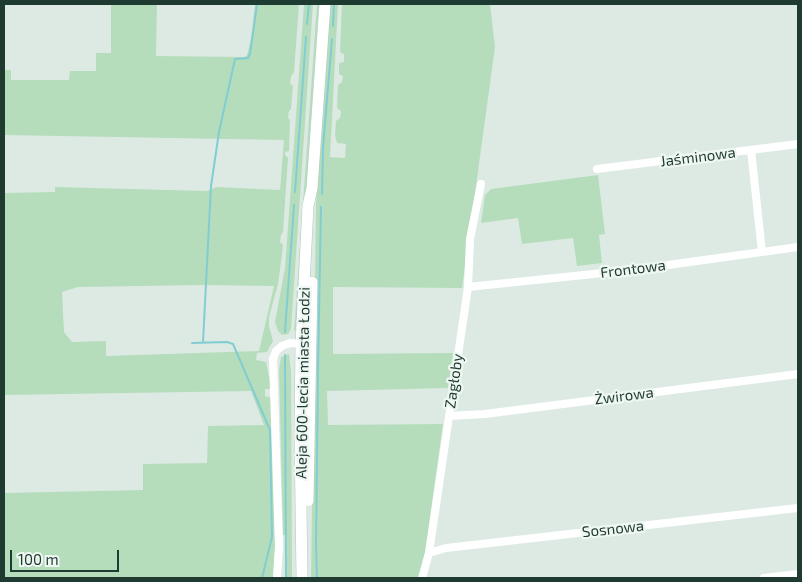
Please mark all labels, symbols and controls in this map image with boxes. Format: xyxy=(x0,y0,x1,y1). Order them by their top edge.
street label: Jaśminowa xyxy=(659,143,737,171)
street label: Frontowa xyxy=(599,256,667,282)
street label: Aleja 600-lecia miasta Łodzi xyxy=(292,287,314,479)
street label: Zagłoby xyxy=(441,353,467,409)
street label: Żwirowa xyxy=(593,383,655,409)
street label: Sosnowa xyxy=(581,517,645,541)
scale bar xyxy=(12,540,121,572)
text: 100 m xyxy=(18,550,59,568)

